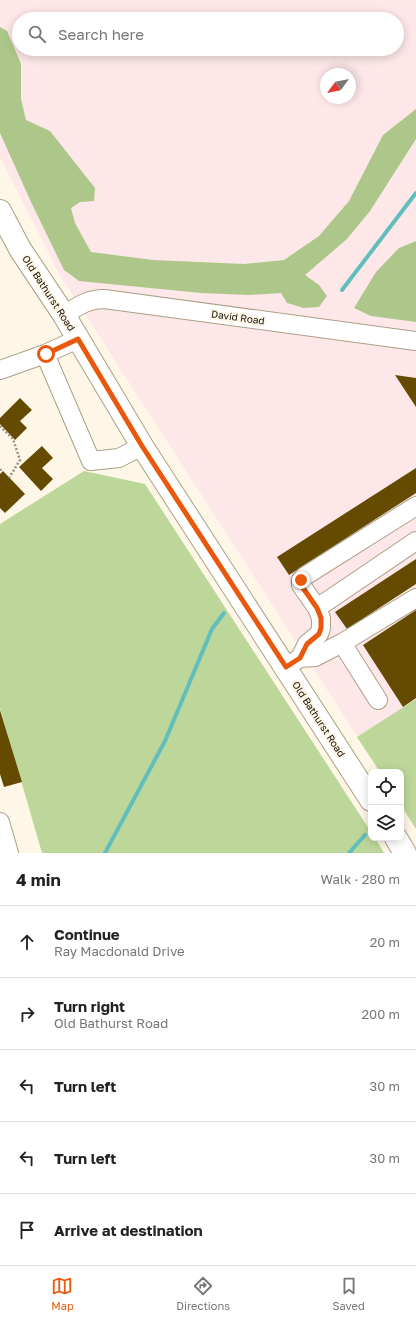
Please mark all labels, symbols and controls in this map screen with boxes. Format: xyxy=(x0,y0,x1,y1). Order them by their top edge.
search box xyxy=(12,12,404,56)
icon: search xyxy=(26,23,48,45)
text: Search here xyxy=(58,25,144,43)
north arrow xyxy=(320,68,356,104)
street label: Old Bathurst Road xyxy=(20,253,78,333)
street label: David Road xyxy=(210,307,266,327)
route start xyxy=(37,345,55,363)
route end xyxy=(292,571,310,589)
street label: Old Bathurst Road xyxy=(290,679,348,759)
map controls xyxy=(368,769,404,841)
button: locate xyxy=(368,769,404,805)
button: layers xyxy=(368,805,404,841)
text: 4 min xyxy=(16,869,61,890)
text: Walk · 280 m xyxy=(321,871,400,887)
text: Continue xyxy=(54,925,120,943)
icon: ahead xyxy=(16,931,38,953)
text: 20 m xyxy=(370,934,400,950)
text: Ray Macdonald Drive xyxy=(54,943,185,959)
text: Turn right xyxy=(54,997,125,1015)
icon: right xyxy=(16,1003,38,1025)
text: 200 m xyxy=(362,1006,400,1022)
text: Old Bathurst Road xyxy=(54,1015,168,1031)
icon: left xyxy=(16,1075,38,1097)
text: Turn left xyxy=(54,1077,116,1095)
text: 30 m xyxy=(370,1078,400,1094)
icon: left xyxy=(16,1147,38,1169)
text: Turn left xyxy=(54,1149,116,1167)
text: 30 m xyxy=(370,1150,400,1166)
icon: arrive xyxy=(16,1219,38,1241)
text: Arrive at destination xyxy=(54,1221,203,1239)
tab: Map xyxy=(51,1275,74,1312)
tab: Directions xyxy=(176,1275,230,1312)
tab: Saved xyxy=(333,1275,365,1312)

